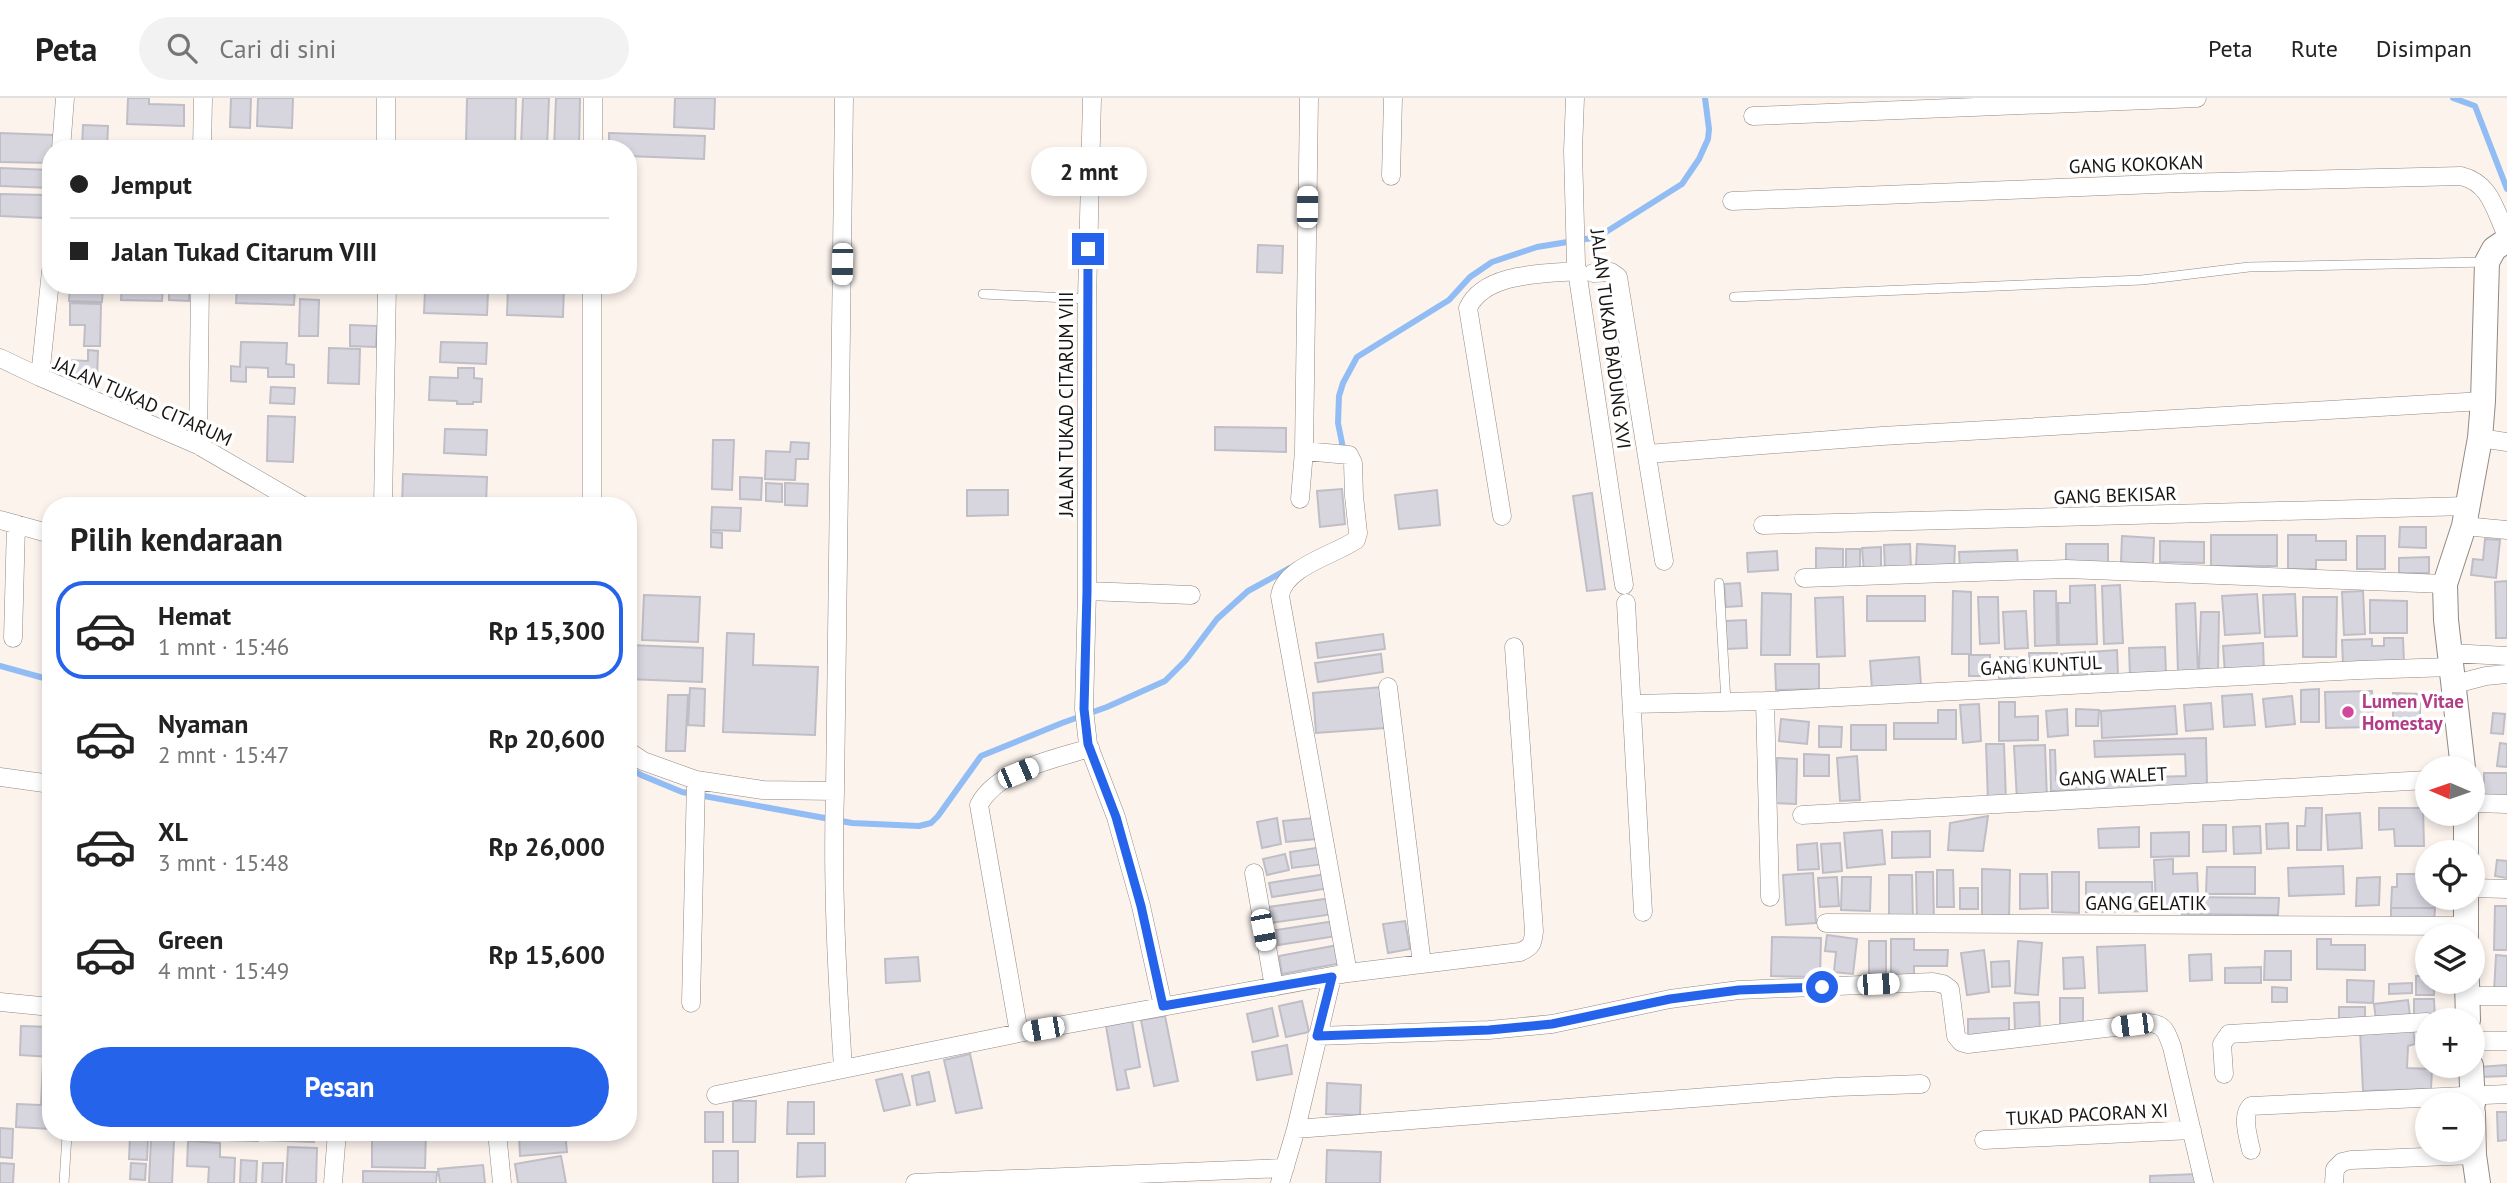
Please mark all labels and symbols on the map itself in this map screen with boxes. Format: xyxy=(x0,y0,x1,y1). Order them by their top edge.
callout: 2 mnt xyxy=(1030,148,1146,197)
street label: GANG KOKOKAN xyxy=(2068,150,2204,178)
car xyxy=(1297,186,1318,228)
street label: JALAN TUKAD BADUNG XVI xyxy=(1585,227,1636,450)
route end xyxy=(1072,233,1104,265)
car xyxy=(832,243,853,285)
street label: JALAN TUKAD CITARUM VIII xyxy=(1054,292,1078,517)
street label: JALAN TUKAD CITARUM xyxy=(49,350,236,451)
street label: GANG BEKISAR xyxy=(2053,481,2177,509)
street label: GANG KUNTUL xyxy=(1980,650,2103,680)
place label: Lumen Vitae Homestay xyxy=(2362,689,2464,735)
marker: Lumen Vitae Homestay xyxy=(2340,704,2356,720)
car xyxy=(995,755,1042,791)
north arrow xyxy=(2415,756,2485,826)
street label: GANG WALET xyxy=(2058,761,2168,791)
street label: GANG GELATIK xyxy=(2085,891,2207,915)
car xyxy=(1249,907,1278,953)
route start xyxy=(1806,971,1838,1003)
car xyxy=(1857,972,1900,996)
car xyxy=(2110,1012,2155,1038)
car xyxy=(1021,1015,1066,1043)
street label: TUKAD PACORAN XI xyxy=(2005,1098,2169,1130)

